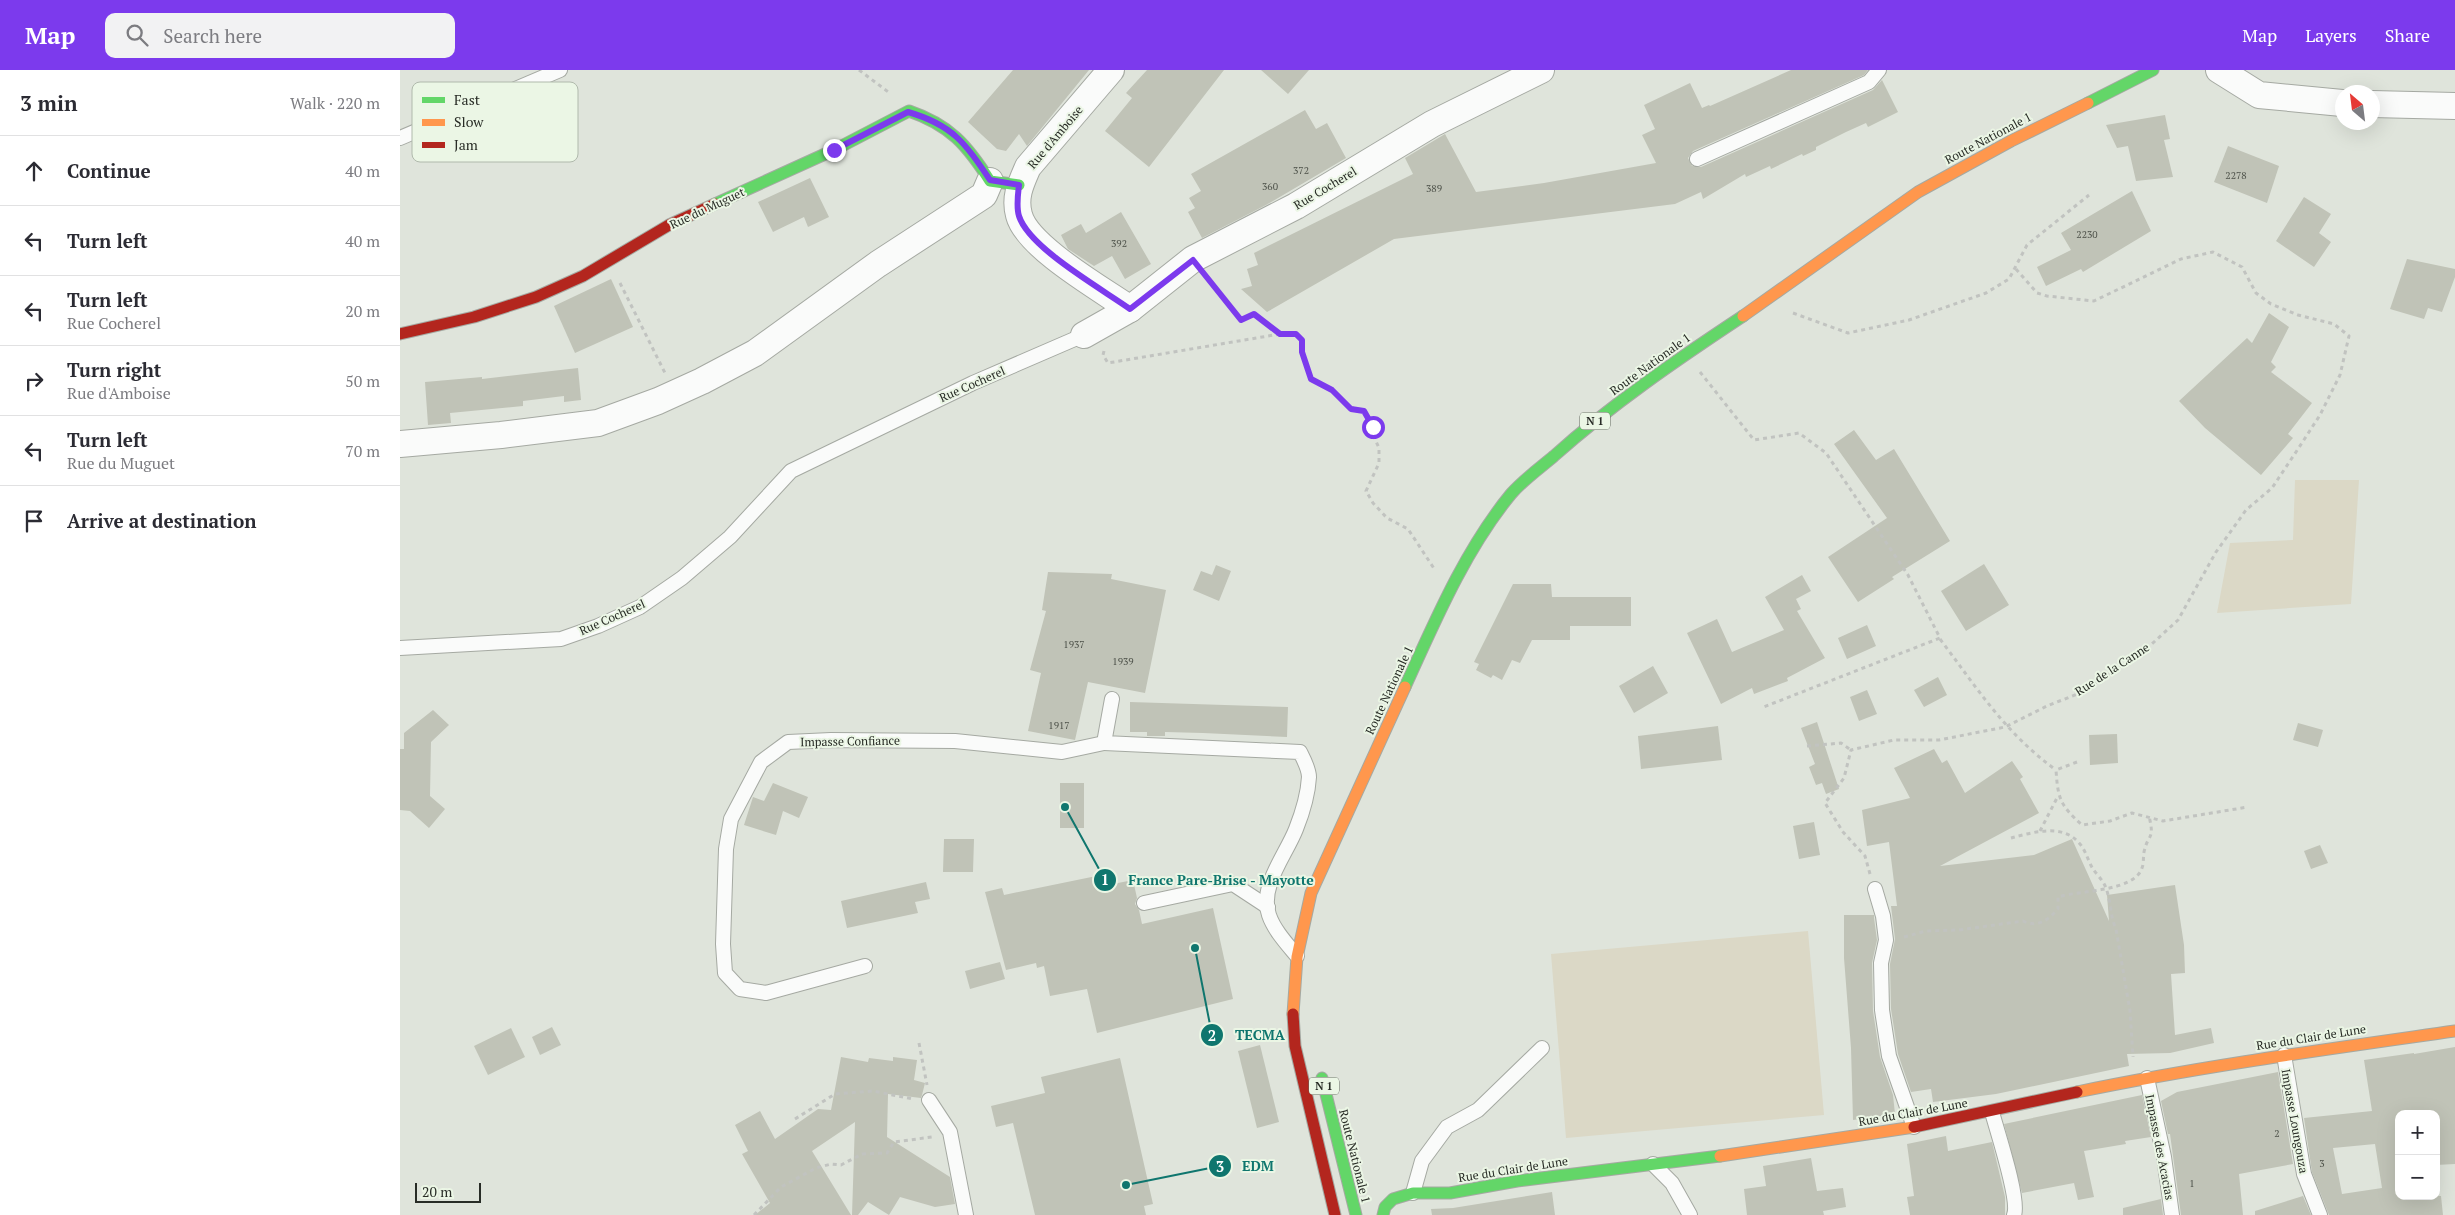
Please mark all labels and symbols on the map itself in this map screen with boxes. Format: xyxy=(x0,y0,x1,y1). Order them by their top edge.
legend xyxy=(412,82,578,162)
north arrow xyxy=(2335,85,2380,130)
text: Fast xyxy=(454,90,481,109)
street label: Rue d'Amboise xyxy=(1024,102,1086,172)
street label: Route Nationale 1 xyxy=(1942,109,2034,167)
text: Slow xyxy=(454,112,484,131)
text: Jam xyxy=(454,135,478,154)
route end xyxy=(823,139,846,162)
street label: Rue Cocherel xyxy=(1291,163,1359,213)
house number: 372 xyxy=(1293,164,1309,177)
house number: 2278 xyxy=(2225,169,2247,182)
house number: 360 xyxy=(1262,180,1278,193)
house number: 389 xyxy=(1426,182,1442,195)
street label: Rue du Muguet xyxy=(667,184,747,232)
house number: 2230 xyxy=(2076,228,2098,241)
house number: 392 xyxy=(1111,237,1127,250)
street label: Route Nationale 1 xyxy=(1607,330,1693,398)
street label: Rue Cocherel xyxy=(937,363,1008,405)
road number: N 1 xyxy=(1580,412,1610,430)
route start xyxy=(1362,416,1385,439)
street label: Rue Cocherel xyxy=(577,596,648,638)
house number: 1937 xyxy=(1063,638,1085,651)
street label: Rue de la Canne xyxy=(2072,639,2152,699)
street label: Route Nationale 1 xyxy=(1362,643,1416,737)
house number: 1939 xyxy=(1112,655,1134,668)
house number: 1917 xyxy=(1048,719,1070,732)
street label: Impasse Confiance xyxy=(800,733,900,749)
callout: France Pare-Brise - Mayotte xyxy=(1092,866,1324,895)
text: 1 xyxy=(1101,869,1109,889)
text: France Pare-Brise - Mayotte xyxy=(1128,870,1314,889)
callout: TECMA xyxy=(1200,1021,1295,1050)
street label: Rue du Clair de Lune xyxy=(2255,1021,2367,1053)
text: 2 xyxy=(1208,1025,1216,1045)
text: TECMA xyxy=(1235,1025,1286,1044)
street label: Impasse Loungouza xyxy=(2278,1068,2312,1174)
road number: N 1 xyxy=(1309,1078,1339,1094)
street label: Impasse des Acacias xyxy=(2142,1093,2178,1201)
street label: Rue du Clair de Lune xyxy=(1857,1095,1969,1129)
street label: Route Nationale 1 xyxy=(1336,1108,1374,1204)
house number: 2 xyxy=(2274,1127,2280,1140)
callout: EDM xyxy=(1207,1152,1284,1181)
street label: Rue du Clair de Lune xyxy=(1457,1153,1569,1185)
text: 3 xyxy=(1216,1156,1224,1176)
text: EDM xyxy=(1242,1156,1274,1175)
house number: 3 xyxy=(2319,1157,2325,1170)
house number: 1 xyxy=(2189,1177,2195,1190)
scale bar xyxy=(415,1180,481,1203)

